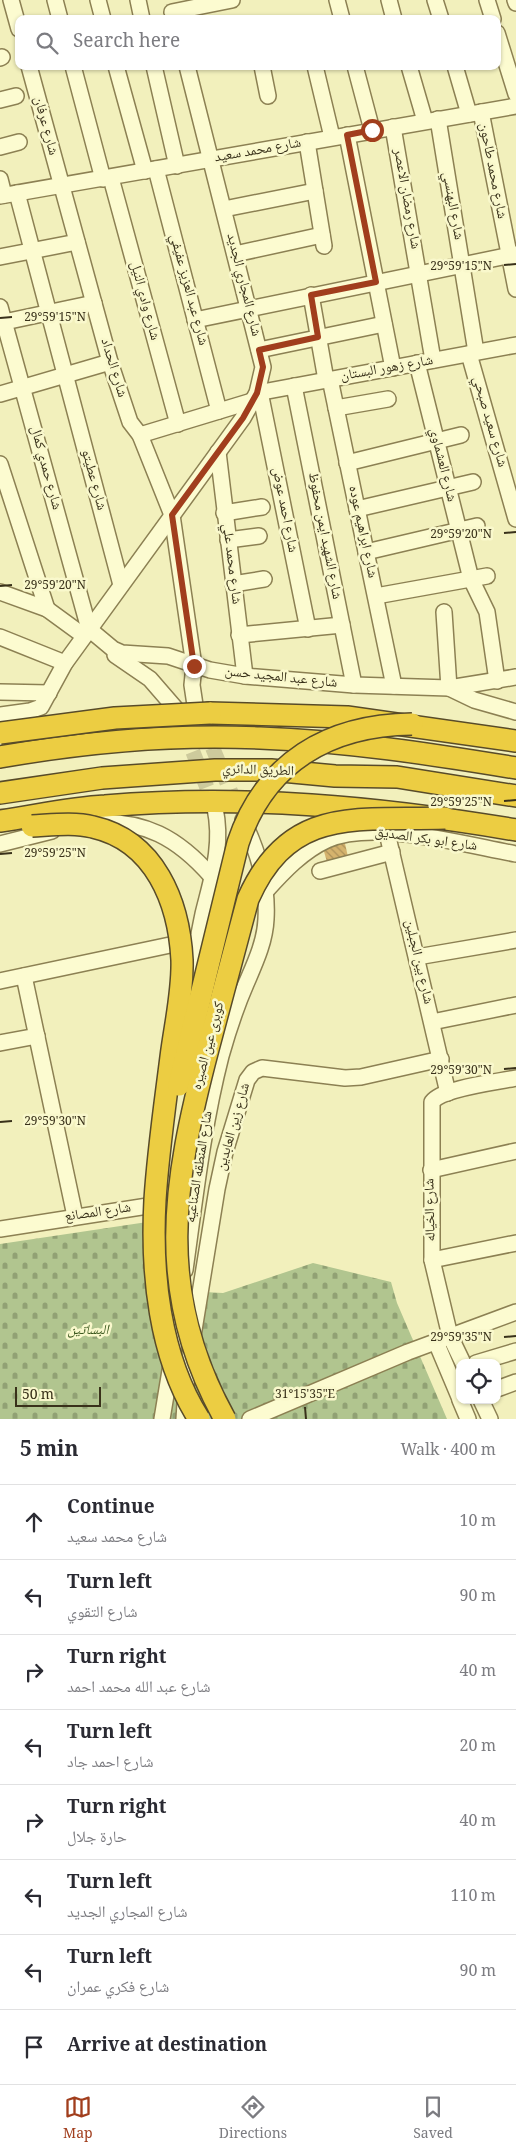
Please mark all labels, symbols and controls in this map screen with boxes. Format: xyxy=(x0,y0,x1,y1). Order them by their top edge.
search box xyxy=(15,15,501,70)
text: Search here xyxy=(73,27,180,59)
icon: search xyxy=(33,29,61,57)
street label: شارع عرفان xyxy=(26,94,64,158)
route start xyxy=(361,119,384,142)
street label: شارع محمد طاحون xyxy=(471,121,513,221)
street label: شارع محمد سعيد xyxy=(213,132,303,170)
street label: شارع رمضان الاعصر xyxy=(385,146,427,251)
street label: شارع البهنسي xyxy=(434,170,470,242)
street label: شارع المجاري الجديد xyxy=(219,231,267,339)
street label: شارع عبد العزيز عفيفي xyxy=(162,232,214,348)
text: 29°59'15"N xyxy=(430,257,492,278)
street label: شارع وادي النيل xyxy=(122,259,166,343)
text: 29°59'15"N xyxy=(24,308,86,329)
street label: شارع الحداد xyxy=(93,335,133,401)
street label: شارع زهور البستان xyxy=(339,349,435,389)
street label: شارع سعيد صبحي xyxy=(465,374,513,470)
street label: شارع حمدي كمال xyxy=(22,423,68,513)
street label: شارع العشماوي xyxy=(421,425,463,505)
street label: شارع عطيتو xyxy=(73,447,113,513)
street label: شارع احمد عوض xyxy=(264,465,304,555)
street label: شارع الشهيد ايمن محفوظ xyxy=(300,470,348,602)
street label: شارع ابراهيم عوده xyxy=(341,484,383,580)
street label: شارع محمد علي xyxy=(214,522,248,606)
text: 29°59'20"N xyxy=(430,525,492,546)
text: 29°59'20"N xyxy=(24,576,86,597)
route end xyxy=(183,655,206,678)
street label: شارع عبد المجيد حسن xyxy=(223,660,339,696)
street label: الطريق الدائري xyxy=(222,758,294,784)
text: 29°59'25"N xyxy=(430,793,492,814)
street label: شارع ابو بكر الصديق xyxy=(373,821,479,859)
text: 29°59'25"N xyxy=(24,844,86,865)
street label: شارع بين الجبلين xyxy=(397,917,439,1007)
street label: كوبرى عين الصيره xyxy=(186,999,232,1093)
text: 29°59'30"N xyxy=(430,1061,492,1082)
street label: شارع زين العابدين xyxy=(210,1080,258,1174)
street label: شارع المنطقه الصناعيه xyxy=(179,1109,221,1225)
text: 29°59'30"N xyxy=(24,1112,86,1133)
street label: شارع الخياله xyxy=(418,1178,444,1242)
street label: شارع المصانع xyxy=(63,1196,133,1230)
park label: البساتين xyxy=(67,1319,110,1343)
text: 29°59'35"N xyxy=(430,1328,492,1349)
map controls xyxy=(456,1359,501,1404)
button: locate xyxy=(456,1359,501,1404)
scale bar xyxy=(15,1384,101,1407)
text: 50 m xyxy=(22,1384,54,1408)
text: 31°15'35"E xyxy=(275,1385,335,1406)
text: 5 min xyxy=(20,1434,79,1469)
text: Walk · 400 m xyxy=(400,1438,496,1465)
text: Continue xyxy=(67,1493,155,1525)
icon: ahead xyxy=(20,1508,48,1536)
text: 10 m xyxy=(459,1509,496,1536)
text: شارع محمد سعيد xyxy=(67,1525,167,1552)
text: Turn left xyxy=(67,1568,152,1600)
icon: left xyxy=(20,1583,48,1611)
text: 90 m xyxy=(459,1584,496,1611)
text: شارع التقوي xyxy=(67,1600,137,1627)
text: Turn right xyxy=(67,1643,167,1675)
icon: right xyxy=(20,1658,48,1686)
text: 40 m xyxy=(459,1659,496,1686)
text: شارع عبد الله محمد احمد xyxy=(67,1675,211,1702)
text: Turn left xyxy=(67,1718,152,1750)
icon: left xyxy=(20,1733,48,1761)
text: 20 m xyxy=(459,1734,496,1761)
text: شارع احمد جاد xyxy=(67,1750,154,1777)
text: Turn right xyxy=(67,1793,167,1825)
icon: right xyxy=(20,1808,48,1836)
text: 40 m xyxy=(459,1809,496,1836)
text: حارة جلال xyxy=(67,1825,127,1852)
text: Turn left xyxy=(67,1868,152,1900)
icon: left xyxy=(20,1883,48,1911)
text: 110 m xyxy=(451,1884,496,1911)
text: شارع المجاري الجديد xyxy=(67,1900,188,1927)
text: Turn left xyxy=(67,1943,152,1975)
icon: left xyxy=(20,1958,48,1986)
text: 90 m xyxy=(459,1959,496,1986)
text: شارع فكري عمران xyxy=(67,1975,169,2002)
text: Arrive at destination xyxy=(67,2031,267,2063)
icon: arrive xyxy=(20,2033,48,2061)
tab: Map xyxy=(63,2093,93,2147)
tab: Directions xyxy=(219,2093,287,2147)
tab: Saved xyxy=(413,2093,453,2147)

